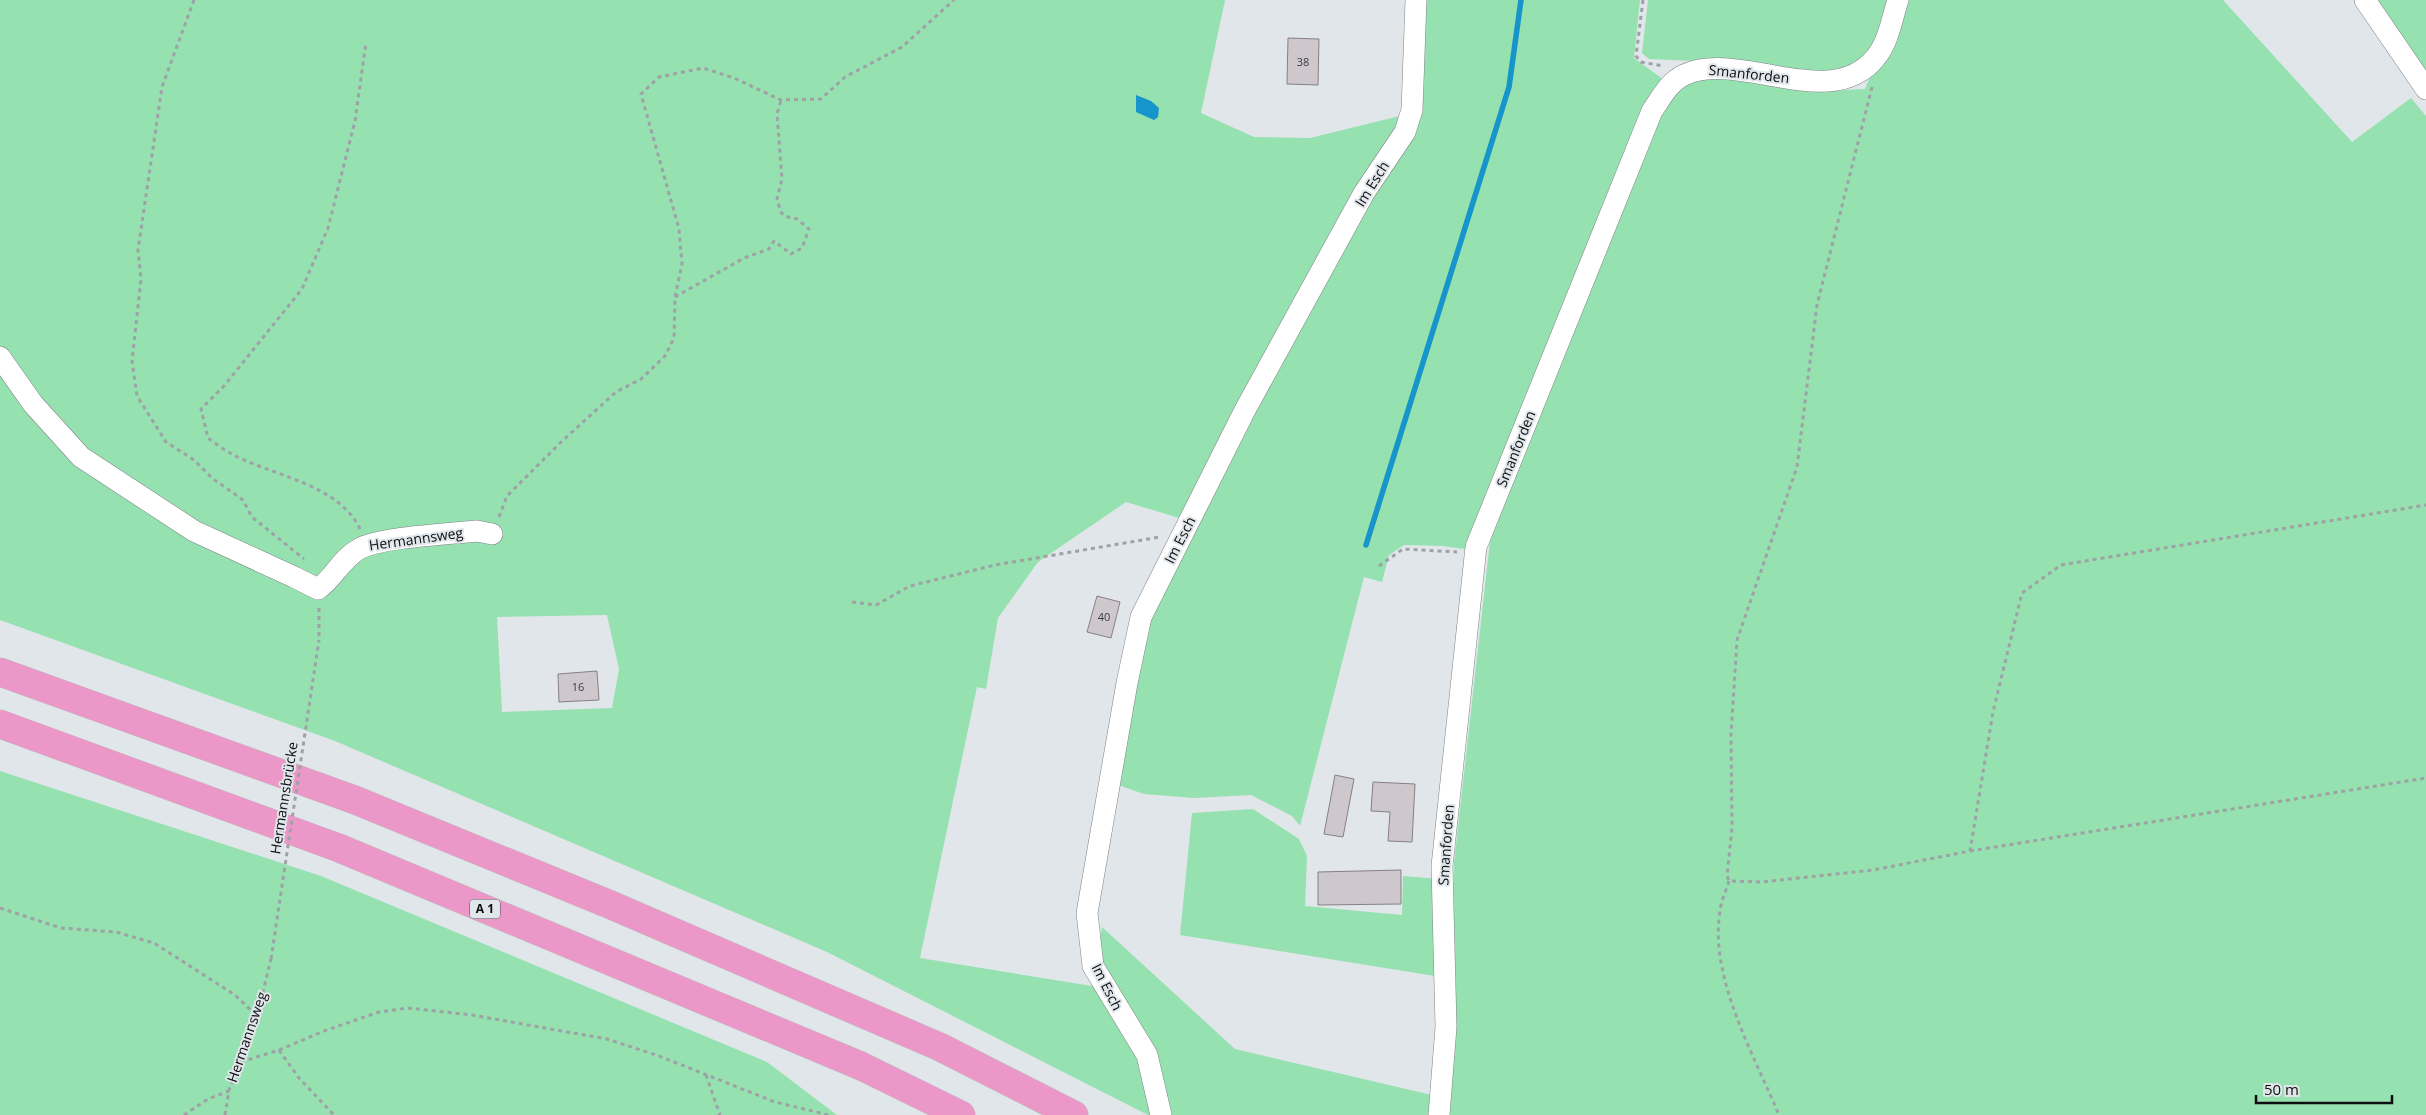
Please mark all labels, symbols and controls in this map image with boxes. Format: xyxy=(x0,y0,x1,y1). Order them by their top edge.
house number: 38 xyxy=(1297,54,1309,69)
street label: Smanforden xyxy=(1708,60,1790,87)
street label: Im Esch xyxy=(1350,157,1393,210)
street label: Smanforden xyxy=(1492,408,1539,490)
street label: Im Esch xyxy=(1160,513,1199,566)
street label: Hermannsweg xyxy=(368,522,465,555)
house number: 40 xyxy=(1098,609,1110,624)
house number: 16 xyxy=(572,679,584,694)
street label: Hermannsbrücke xyxy=(265,740,302,855)
street label: Smanforden xyxy=(1433,804,1458,886)
road number: A 1 xyxy=(470,900,500,919)
street label: Im Esch xyxy=(1088,960,1127,1013)
street label: Hermannsweg xyxy=(222,989,271,1085)
scale bar xyxy=(2256,1072,2392,1104)
text: 50 m xyxy=(2264,1079,2299,1099)

